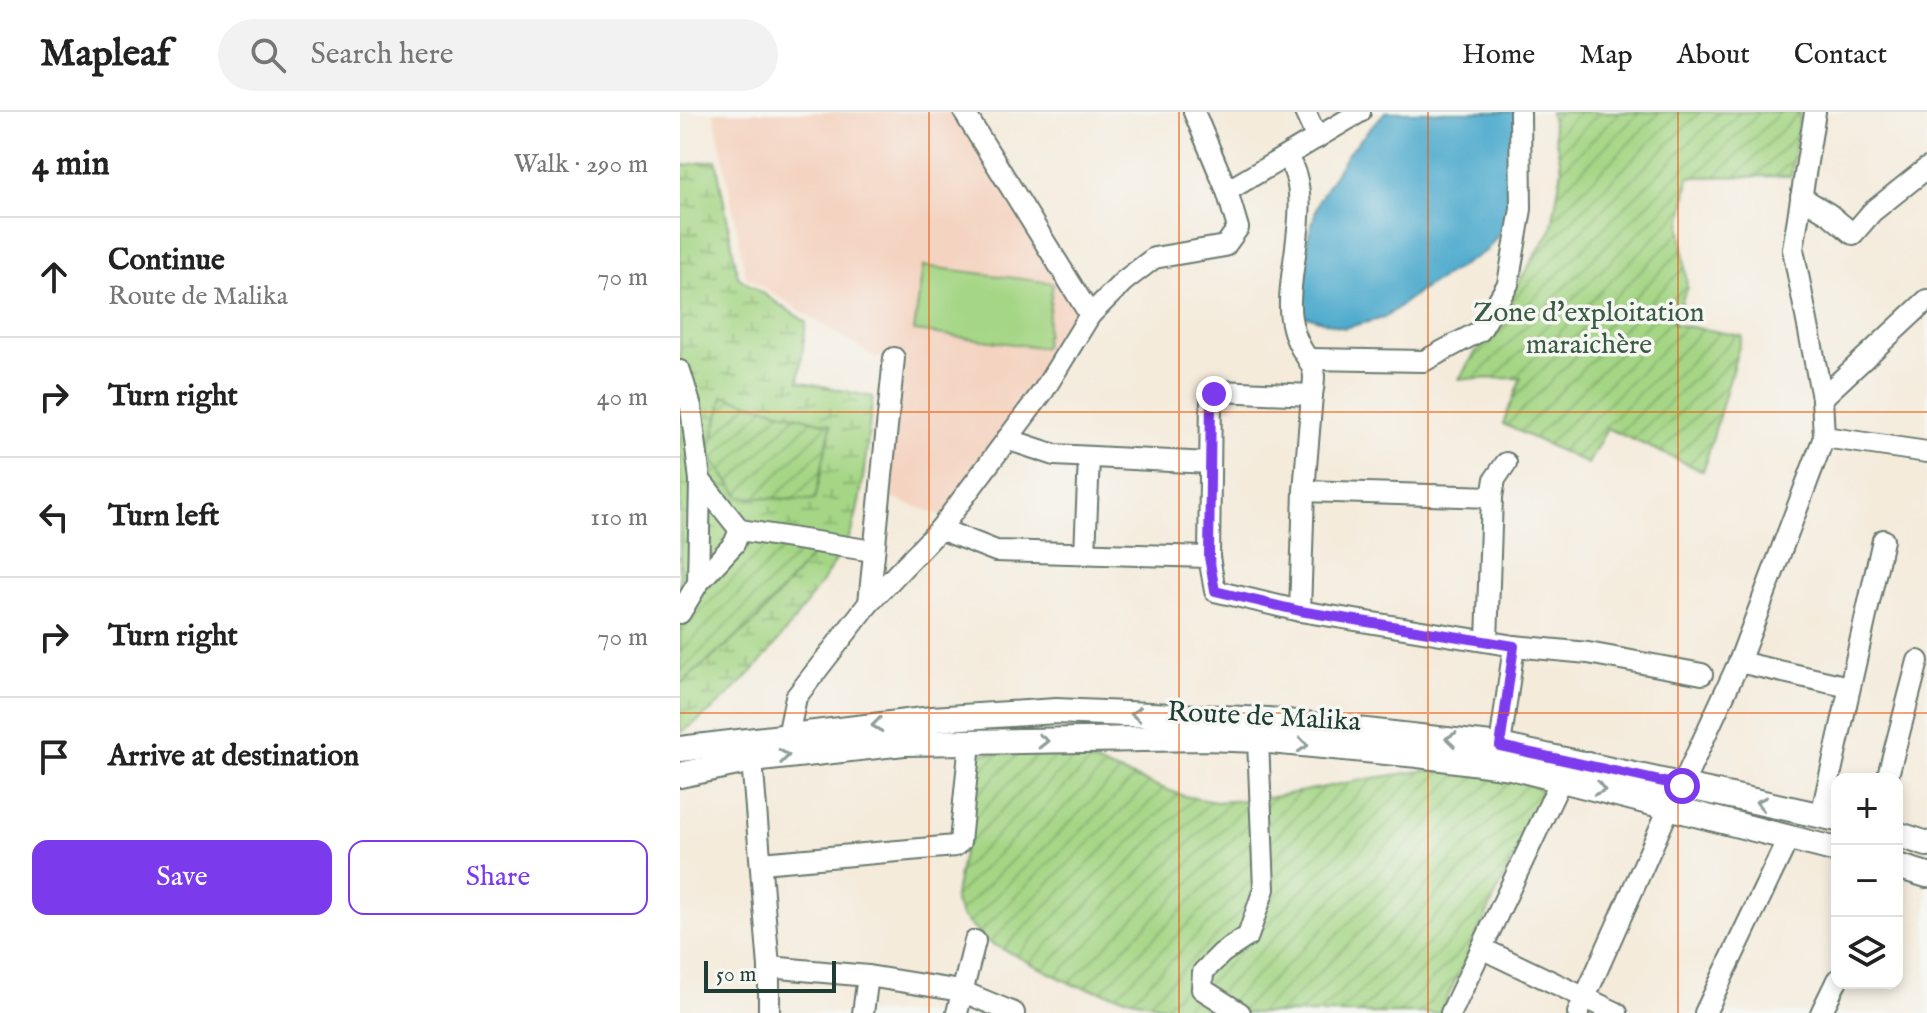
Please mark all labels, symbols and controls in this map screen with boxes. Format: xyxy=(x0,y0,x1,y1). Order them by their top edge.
search box xyxy=(218,19,778,91)
text: Mapleaf xyxy=(40,31,170,79)
icon: search xyxy=(246,33,290,77)
text: Search here xyxy=(310,36,453,74)
text: Home xyxy=(1462,38,1535,73)
text: Map xyxy=(1579,38,1633,73)
text: About xyxy=(1677,38,1750,73)
text: Contact xyxy=(1794,38,1887,73)
text: 4 min xyxy=(32,143,110,186)
text: Walk · 290 m xyxy=(513,148,648,181)
text: Continue xyxy=(108,242,225,280)
icon: ahead xyxy=(32,255,76,299)
text: 70 m xyxy=(597,261,648,294)
text: Route de Malika xyxy=(108,280,288,313)
park label: Zone d'exploitation maraichère xyxy=(1474,296,1704,363)
icon: right xyxy=(32,375,76,419)
route end xyxy=(1196,376,1232,412)
text: Turn right xyxy=(108,378,238,416)
text: 40 m xyxy=(597,381,648,414)
icon: left xyxy=(32,495,76,539)
text: Turn left xyxy=(108,498,219,536)
text: 110 m xyxy=(590,501,648,534)
icon: right xyxy=(32,615,76,659)
text: Turn right xyxy=(108,618,238,656)
text: 70 m xyxy=(597,621,648,654)
street label: Route de Malika xyxy=(1166,695,1362,740)
one-way arrow xyxy=(1129,706,1142,723)
one-way arrow xyxy=(870,717,883,734)
one-way arrow xyxy=(1444,731,1457,748)
one-way arrow xyxy=(1038,732,1050,749)
icon: arrive xyxy=(32,735,76,779)
one-way arrow xyxy=(1297,736,1310,753)
text: Arrive at destination xyxy=(108,738,359,776)
one-way arrow xyxy=(777,748,791,765)
route start xyxy=(1664,768,1700,804)
map controls xyxy=(1831,773,1903,989)
button: + xyxy=(1831,773,1903,845)
one-way arrow xyxy=(1592,780,1606,797)
one-way arrow xyxy=(1754,795,1768,812)
button: Save xyxy=(32,840,332,915)
button: Share xyxy=(348,840,648,915)
button: − xyxy=(1831,845,1903,917)
button: layers xyxy=(1831,917,1903,989)
scale bar xyxy=(704,957,836,993)
text: 50 m xyxy=(716,961,757,989)

